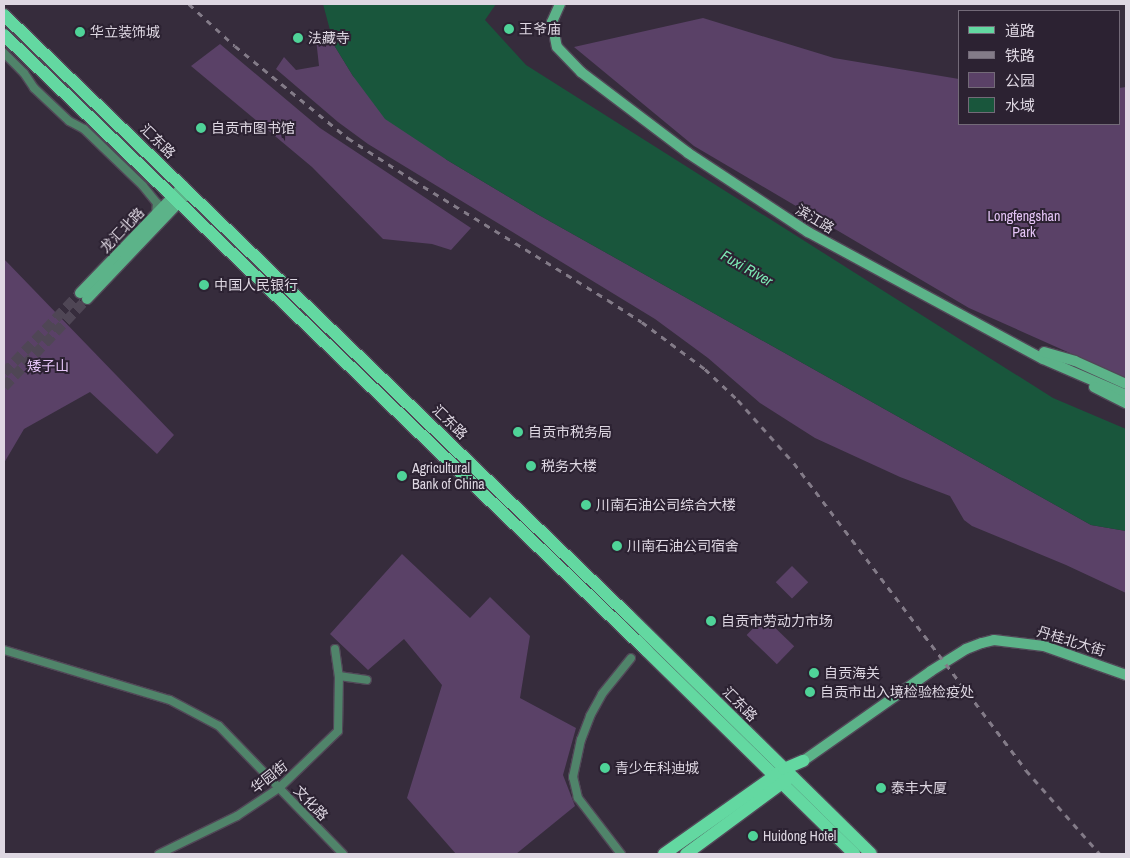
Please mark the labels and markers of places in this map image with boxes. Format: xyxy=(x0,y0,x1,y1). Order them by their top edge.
place label: 王爷庙 xyxy=(519,21,561,37)
marker: 王爷庙 xyxy=(503,23,515,35)
place label: 华立装饰城 xyxy=(90,24,160,40)
marker: 华立装饰城 xyxy=(74,26,86,38)
place label: 法藏寺 xyxy=(308,30,350,46)
marker: 法藏寺 xyxy=(292,32,304,44)
place label: 自贡市图书馆 xyxy=(211,120,295,136)
marker: 自贡市图书馆 xyxy=(195,122,207,134)
place label: 中国人民银行 xyxy=(214,277,298,293)
marker: 中国人民银行 xyxy=(198,279,210,291)
place label: 自贡市税务局 xyxy=(528,424,612,440)
marker: 自贡市税务局 xyxy=(512,426,524,438)
place label: 税务大楼 xyxy=(541,458,597,474)
place label: Agricultural Bank of China xyxy=(412,460,485,492)
marker: 税务大楼 xyxy=(525,460,537,472)
marker: Agricultural Bank of China xyxy=(396,470,408,482)
place label: 川南石油公司综合大楼 xyxy=(596,497,736,513)
marker: 川南石油公司综合大楼 xyxy=(580,499,592,511)
place label: 川南石油公司宿舍 xyxy=(627,538,739,554)
marker: 川南石油公司宿舍 xyxy=(611,540,623,552)
place label: 自贡市劳动力市场 xyxy=(721,613,833,629)
marker: 自贡市劳动力市场 xyxy=(705,615,717,627)
place label: 自贡海关 xyxy=(824,665,880,681)
marker: 自贡海关 xyxy=(808,667,820,679)
place label: 自贡市出入境检验检疫处 xyxy=(820,684,974,700)
marker: 自贡市出入境检验检疫处 xyxy=(804,686,816,698)
place label: 青少年科迪城 xyxy=(615,760,699,776)
marker: 青少年科迪城 xyxy=(599,762,611,774)
place label: 泰丰大厦 xyxy=(891,780,947,796)
marker: 泰丰大厦 xyxy=(875,782,887,794)
place label: Huidong Hotel xyxy=(763,828,836,844)
marker: Huidong Hotel xyxy=(747,830,759,842)

